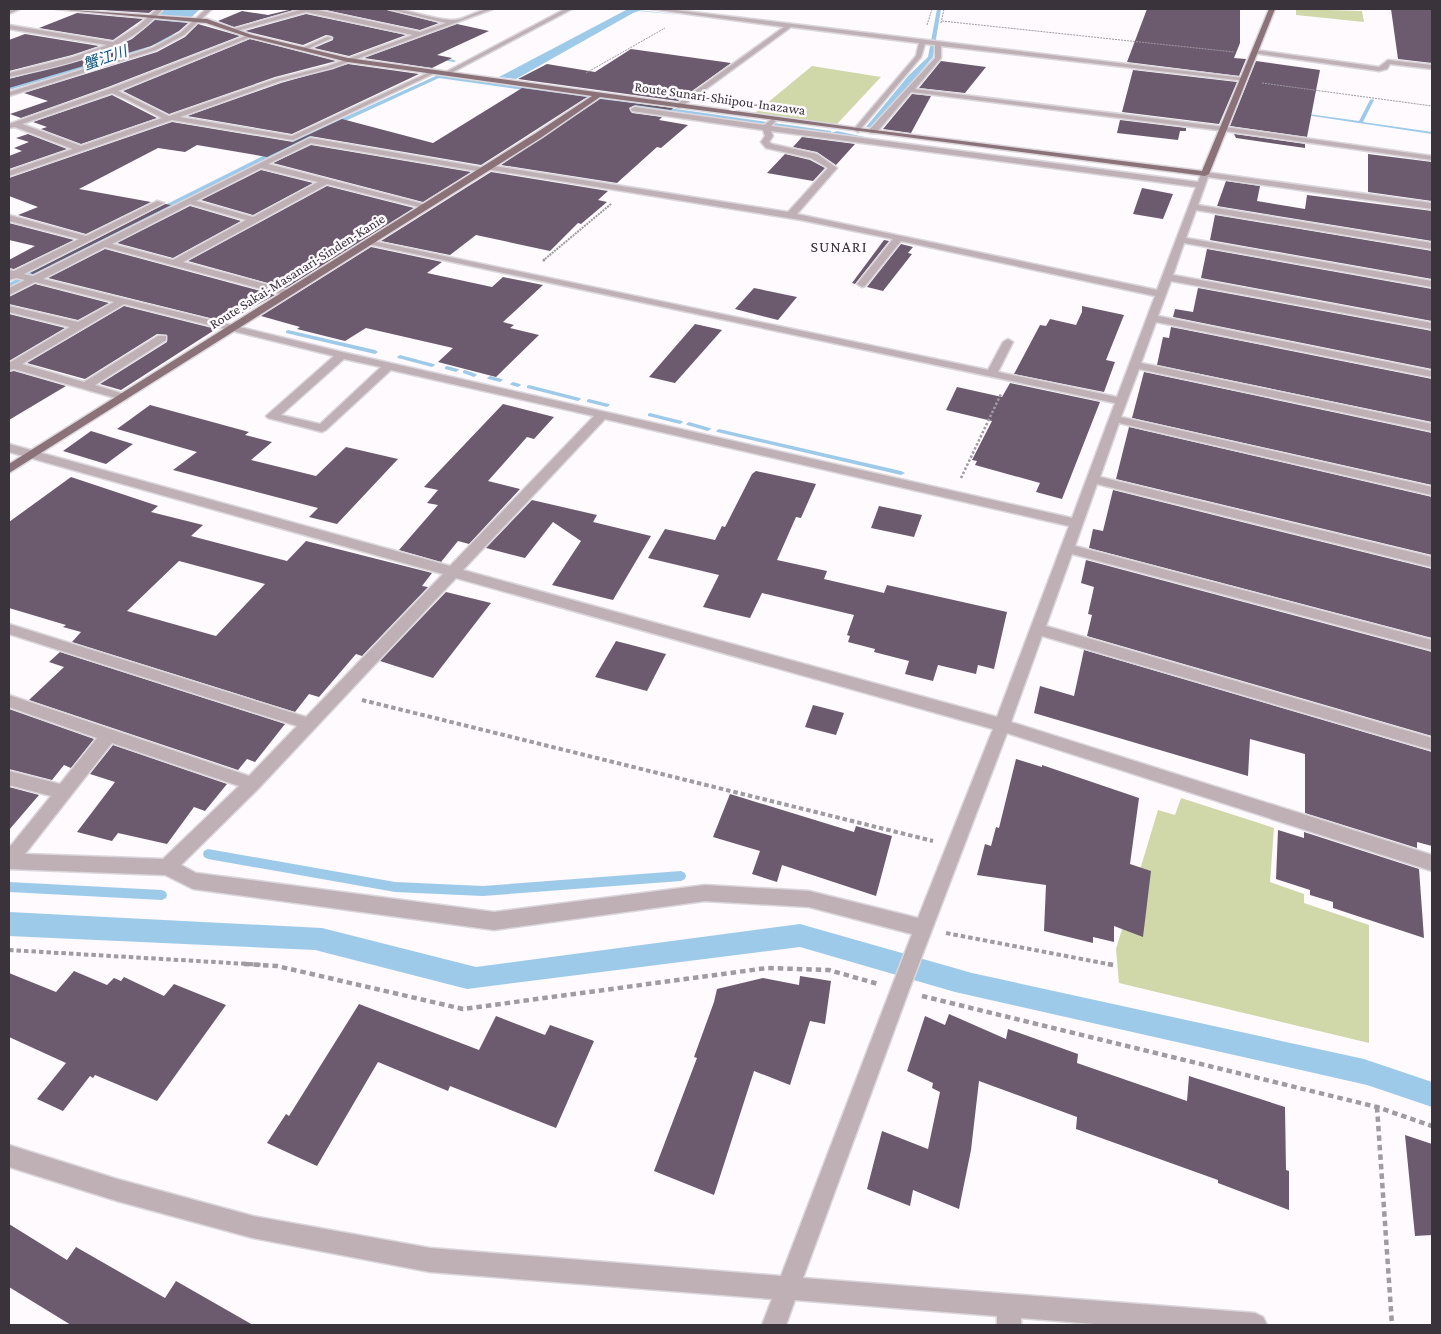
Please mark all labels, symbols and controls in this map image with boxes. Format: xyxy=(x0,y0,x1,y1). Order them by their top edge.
water label: 蟹江川 xyxy=(81,42,131,73)
street label: Route Sunari-Shiipou-Inazawa xyxy=(633,78,807,118)
street label: Route Sakai-Masanari-Sinden-Kanie xyxy=(206,210,388,332)
district label: SUNARI xyxy=(810,238,868,255)

